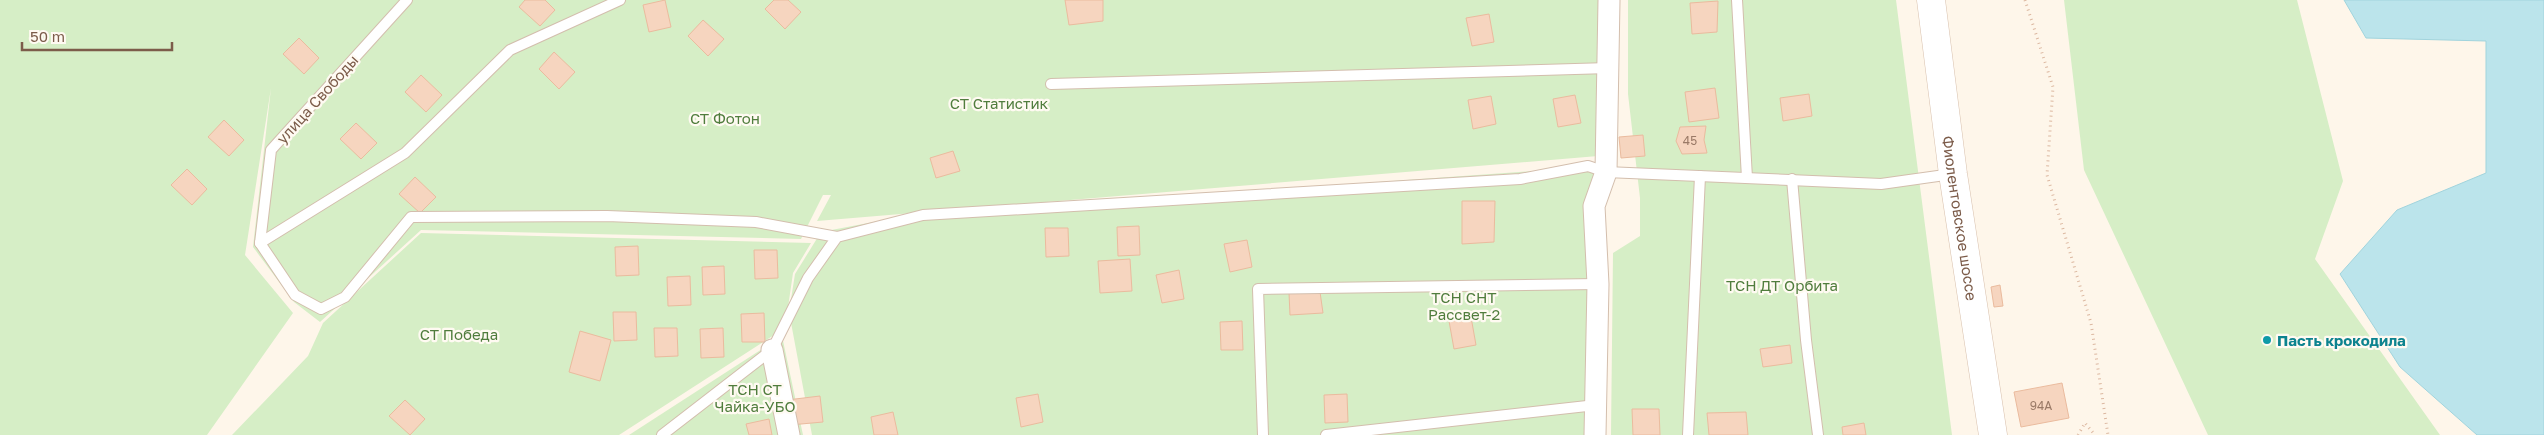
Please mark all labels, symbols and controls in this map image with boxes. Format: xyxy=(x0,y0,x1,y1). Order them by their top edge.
scale bar xyxy=(22,20,172,52)
text: 50 m xyxy=(30,27,65,45)
street label: улица Свободы xyxy=(272,51,362,147)
park label: СТ Статистик xyxy=(950,94,1049,112)
park label: СТ Фотон xyxy=(690,109,760,127)
house number: 45 xyxy=(1683,133,1697,148)
street label: Фиолентовское шоссе xyxy=(1939,135,1981,302)
park label: ТСН ДТ Орбита xyxy=(1726,276,1838,294)
park label: ТСН СНТ Рассвет-2 xyxy=(1428,288,1500,323)
park label: СТ Победа xyxy=(420,325,498,343)
place label: Пасть крокодила xyxy=(2277,331,2406,349)
marker: Пасть крокодила xyxy=(2261,334,2273,346)
park label: ТСН СТ Чайка-УБО xyxy=(714,380,796,415)
house number: 94А xyxy=(2030,398,2052,413)

